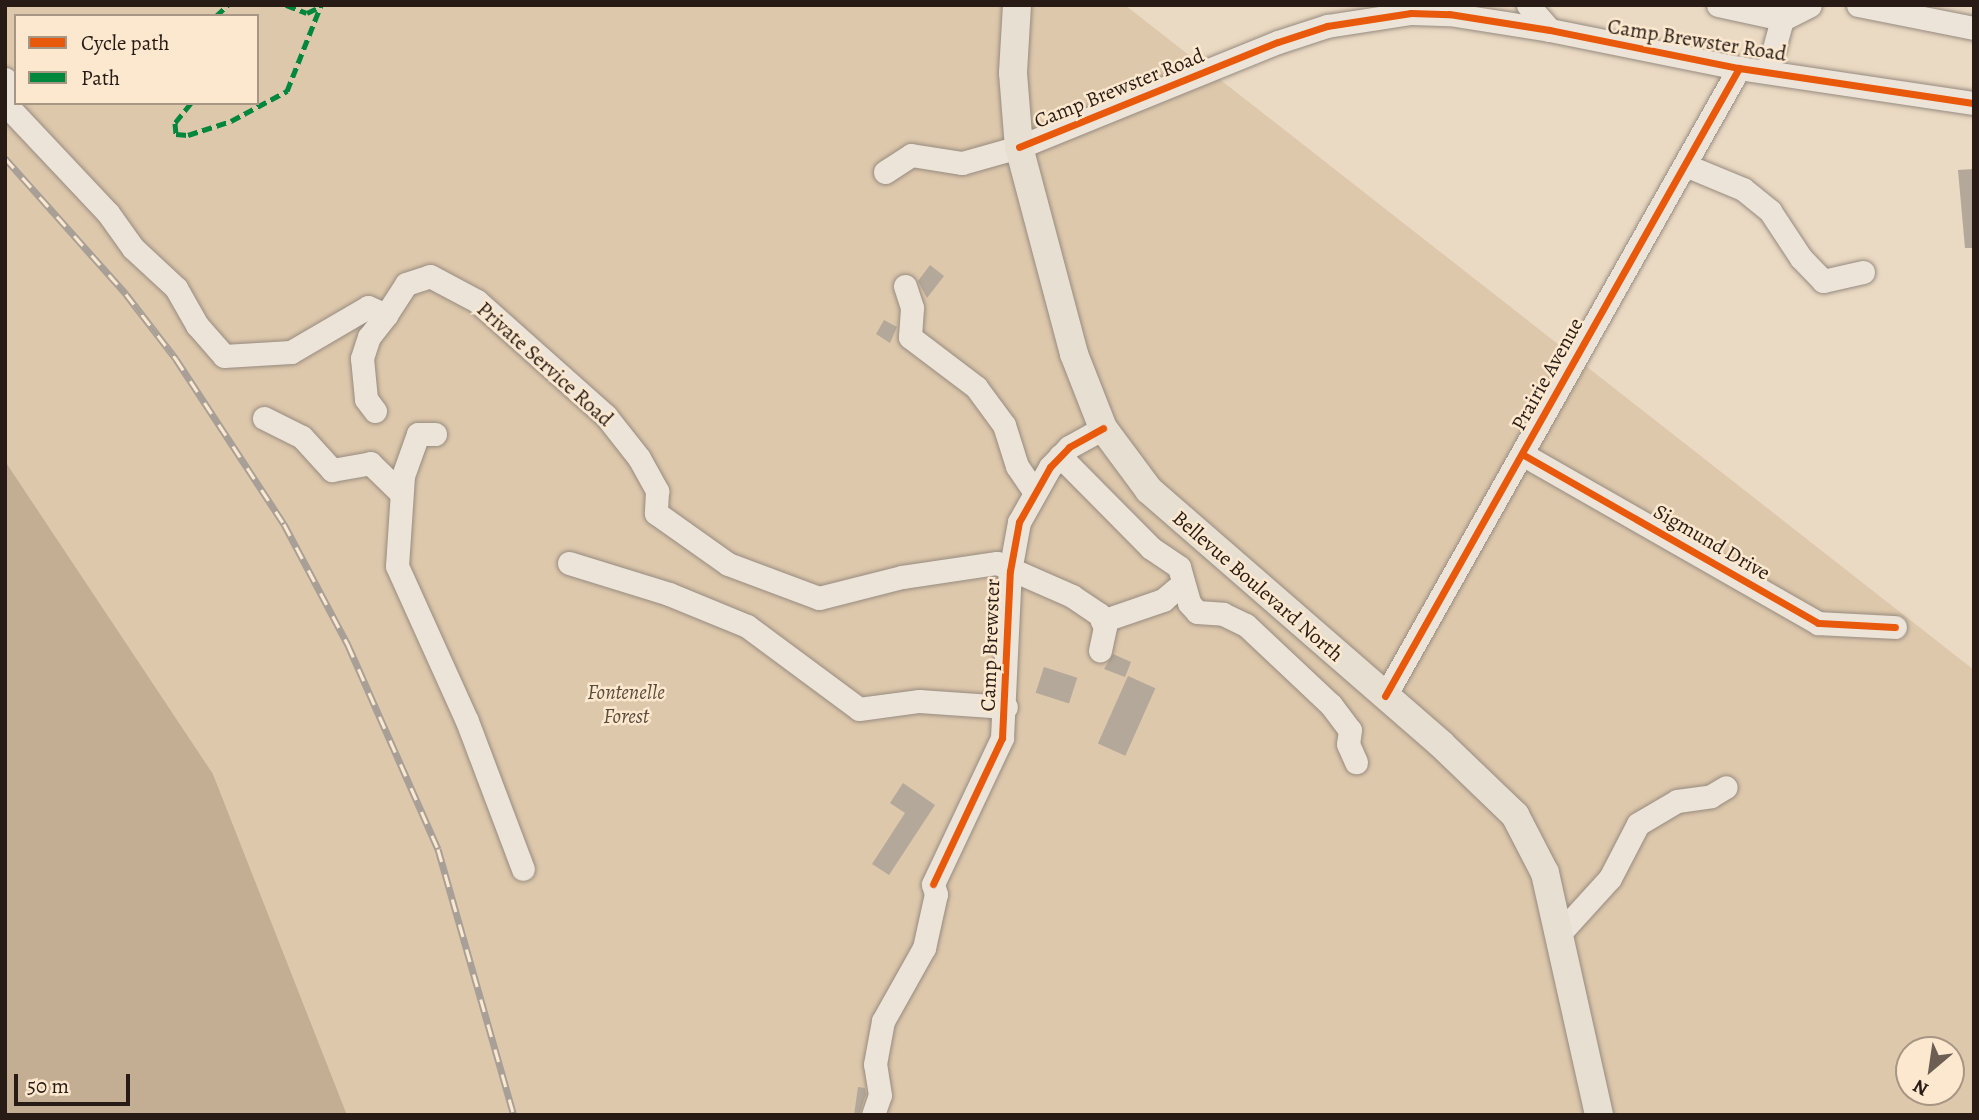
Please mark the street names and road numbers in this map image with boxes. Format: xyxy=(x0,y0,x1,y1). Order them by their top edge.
street label: Camp Brewster Road xyxy=(1606,13,1788,67)
street label: Camp Brewster Road xyxy=(1030,42,1208,134)
street label: Private Service Road xyxy=(472,296,618,432)
street label: Prairie Avenue xyxy=(1506,313,1588,435)
street label: Sigmund Drive xyxy=(1649,499,1775,585)
street label: Bellevue Boulevard North xyxy=(1168,505,1348,667)
street label: Camp Brewster xyxy=(975,578,1005,712)

